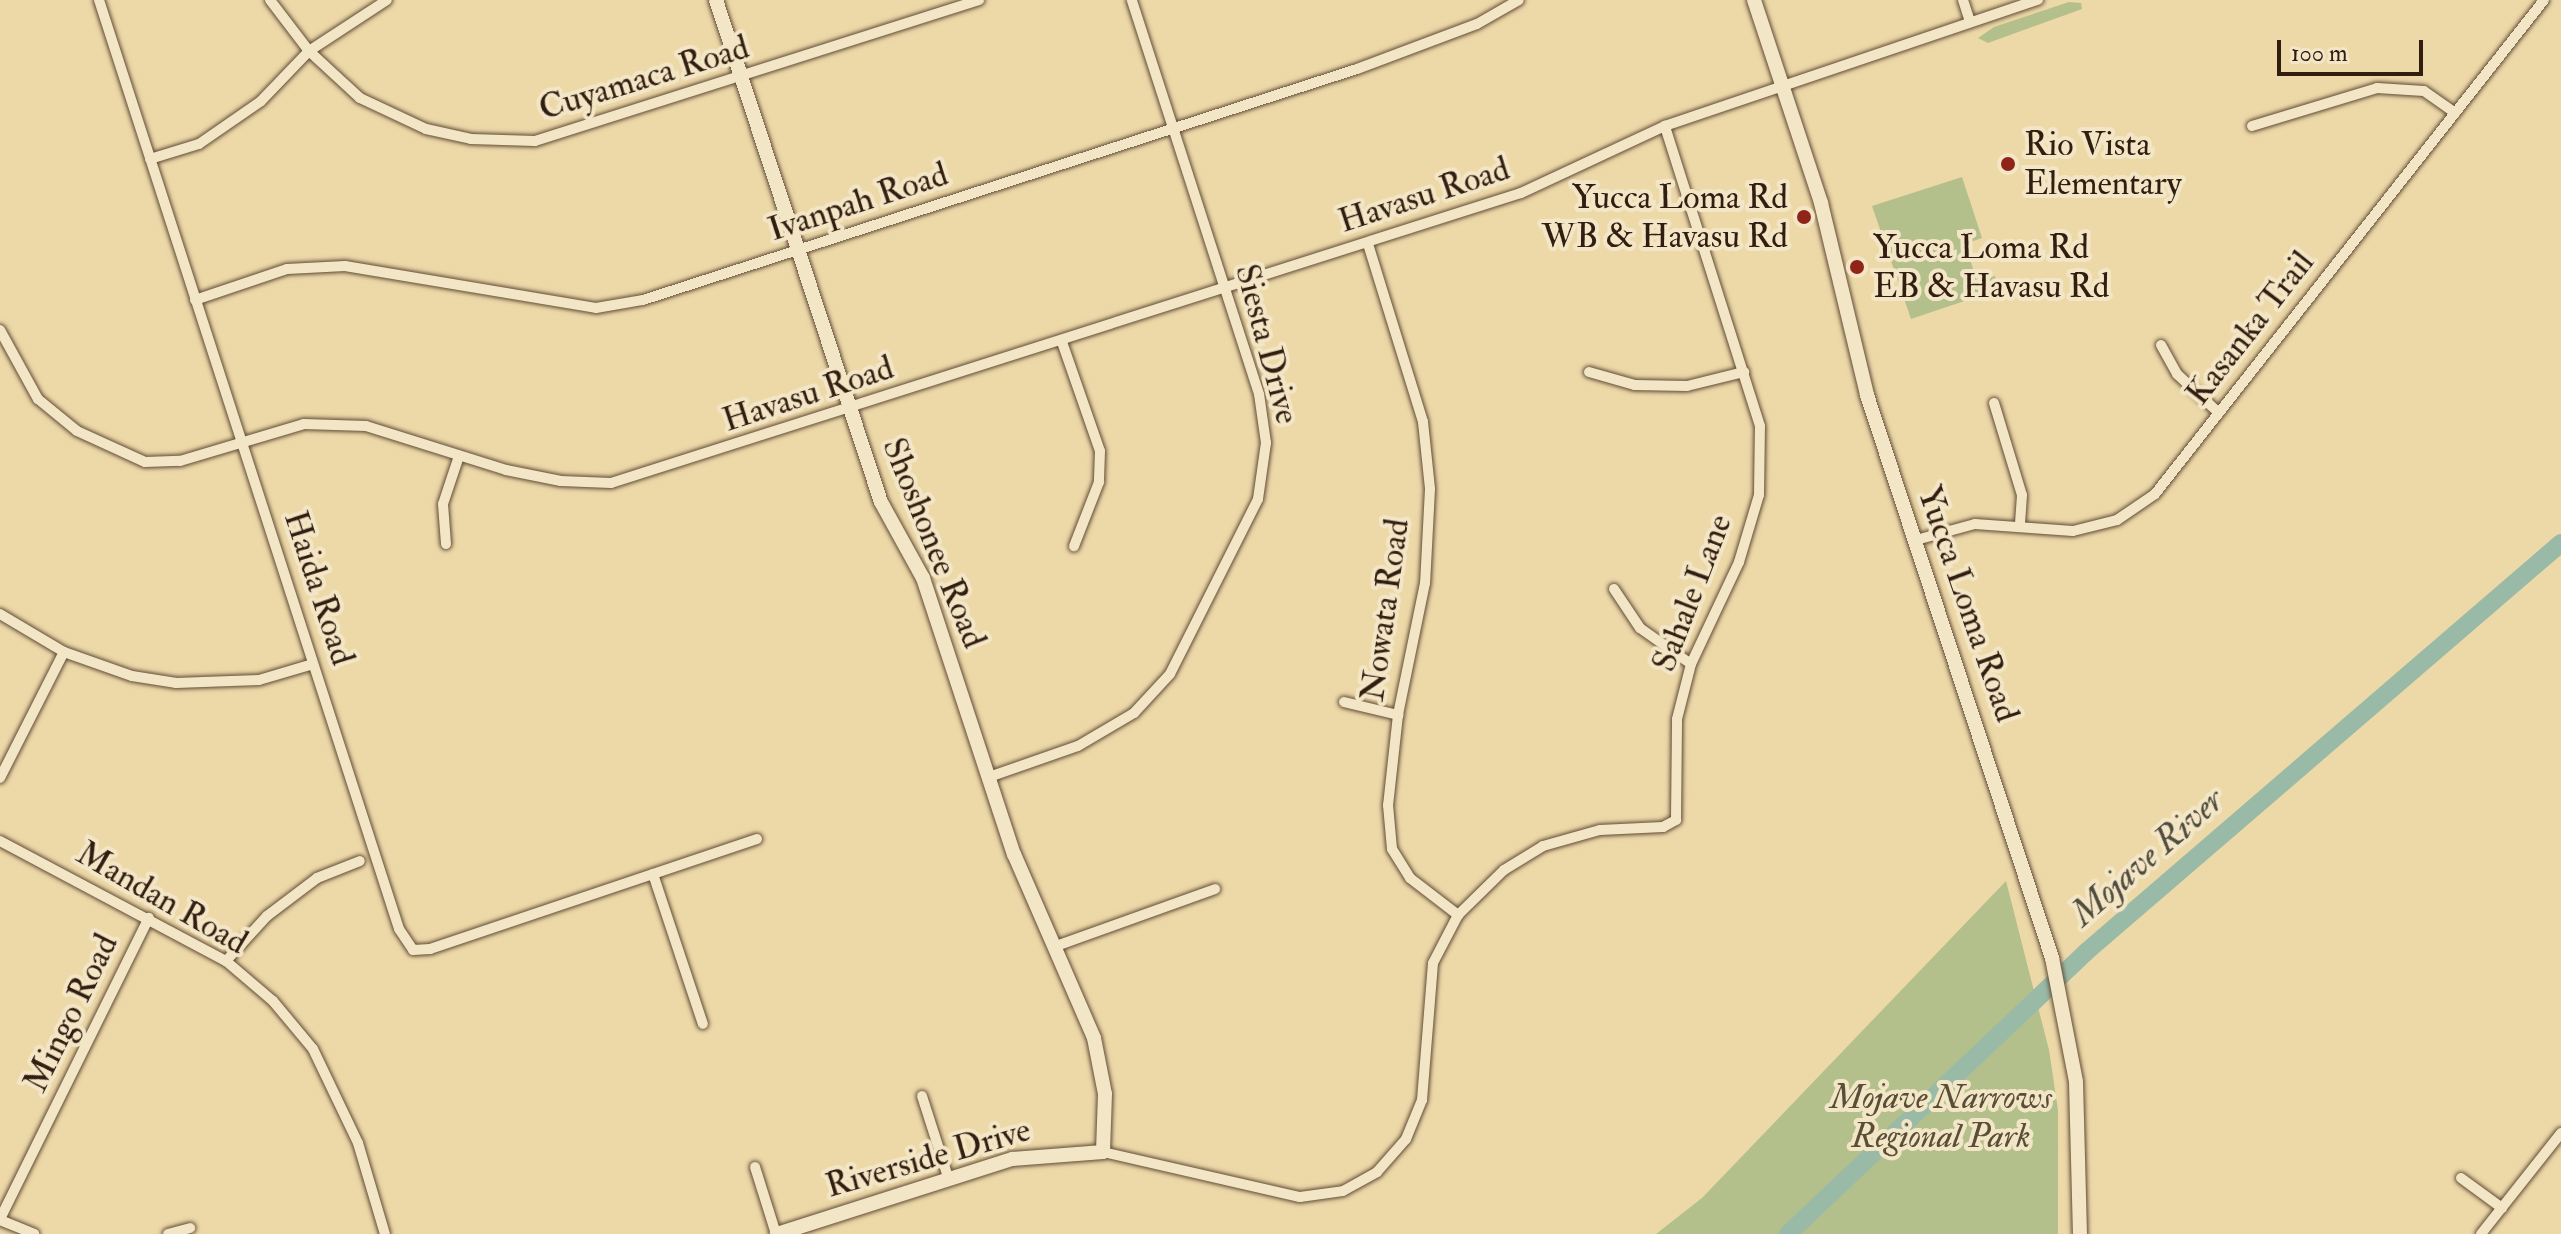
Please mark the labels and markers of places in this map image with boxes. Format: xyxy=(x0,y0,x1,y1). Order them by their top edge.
place label: Rio Vista Elementary xyxy=(2024,124,2182,204)
marker: Rio Vista Elementary xyxy=(1999,155,2017,173)
place label: Yucca Loma Rd WB & Havasu Rd xyxy=(1541,177,1788,256)
marker: Yucca Loma Rd WB & Havasu Rd xyxy=(1795,208,1813,226)
place label: Yucca Loma Rd EB & Havasu Rd xyxy=(1873,227,2110,306)
marker: Yucca Loma Rd EB & Havasu Rd xyxy=(1848,258,1866,276)

